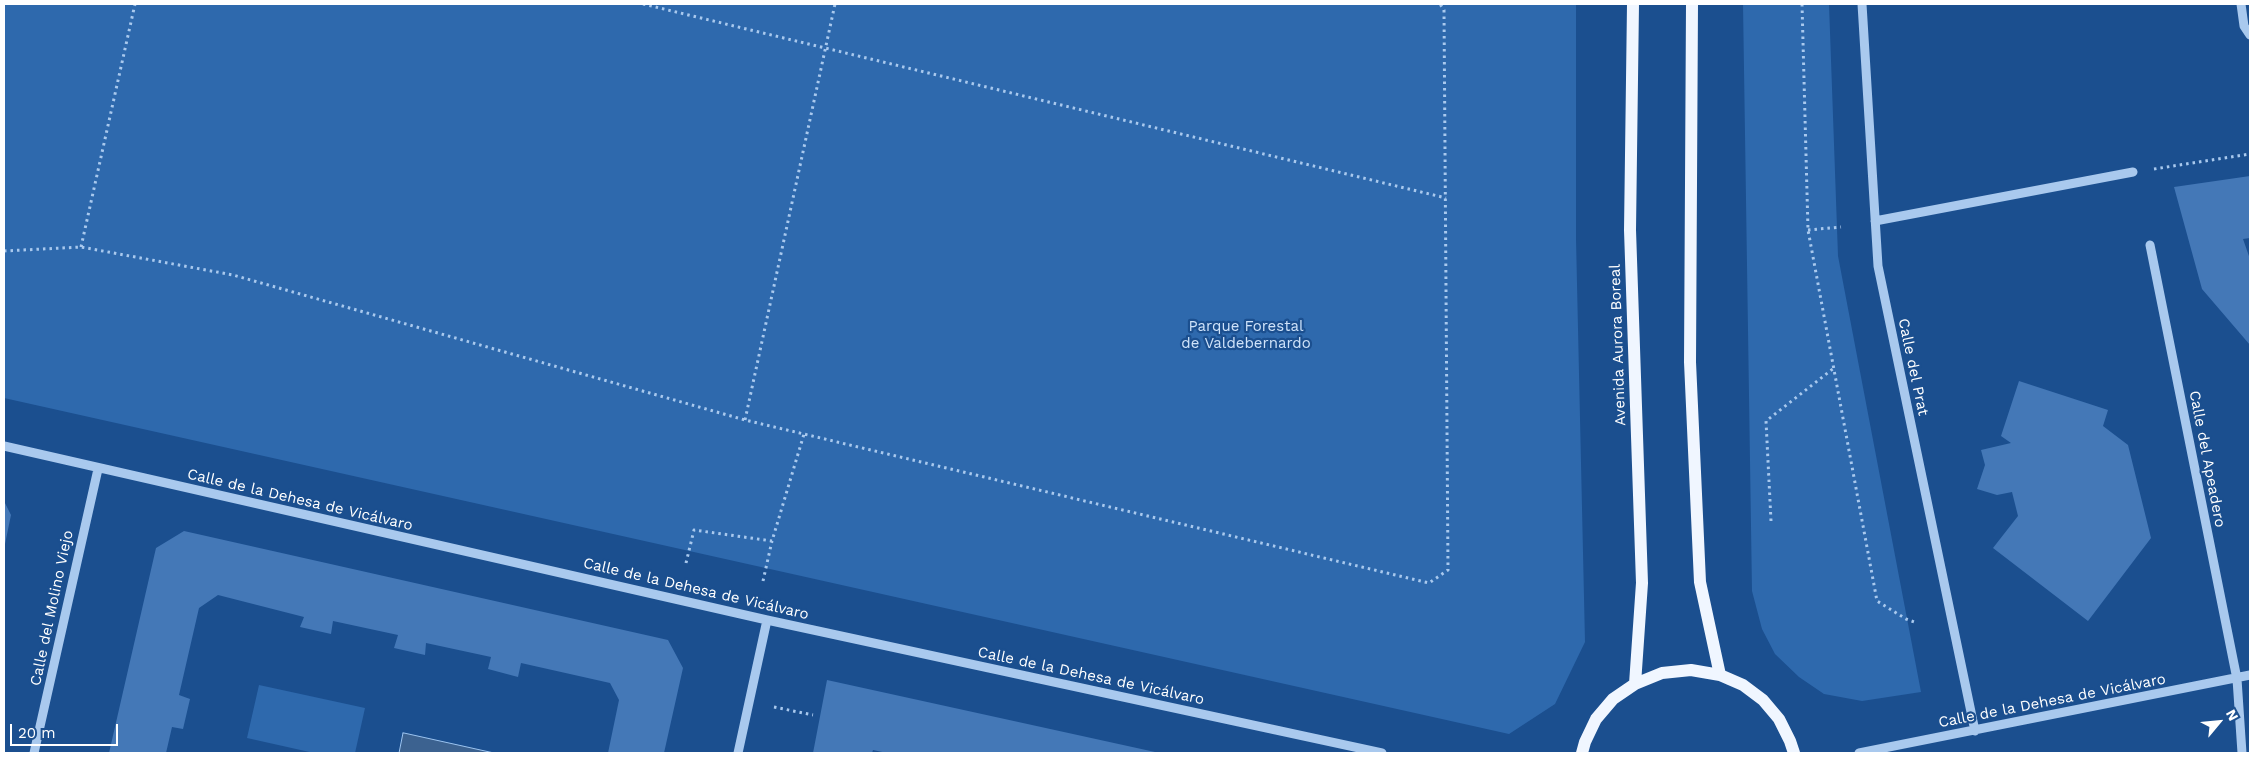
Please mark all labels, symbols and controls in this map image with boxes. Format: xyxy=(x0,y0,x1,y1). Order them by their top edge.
street label: Avenida Aurora Boreal xyxy=(1606,264,1630,426)
street label: Calle del Prat xyxy=(1894,317,1932,417)
park label: Parque Forestal de Valdebernardo xyxy=(1181,318,1311,353)
street label: Calle del Apeadero xyxy=(2185,389,2229,529)
street label: Calle de la Dehesa de Vicálvaro xyxy=(185,465,415,535)
street label: Calle del Molino Viejo xyxy=(27,529,77,687)
street label: Calle de la Dehesa de Vicálvaro xyxy=(581,554,811,624)
street label: Calle de la Dehesa de Vicálvaro xyxy=(976,643,1206,709)
street label: Calle de la Dehesa de Vicálvaro xyxy=(1937,670,2167,732)
north arrow xyxy=(2194,697,2244,747)
text: N xyxy=(2223,707,2242,723)
scale bar xyxy=(12,714,120,746)
text: 20 m xyxy=(18,724,56,742)

